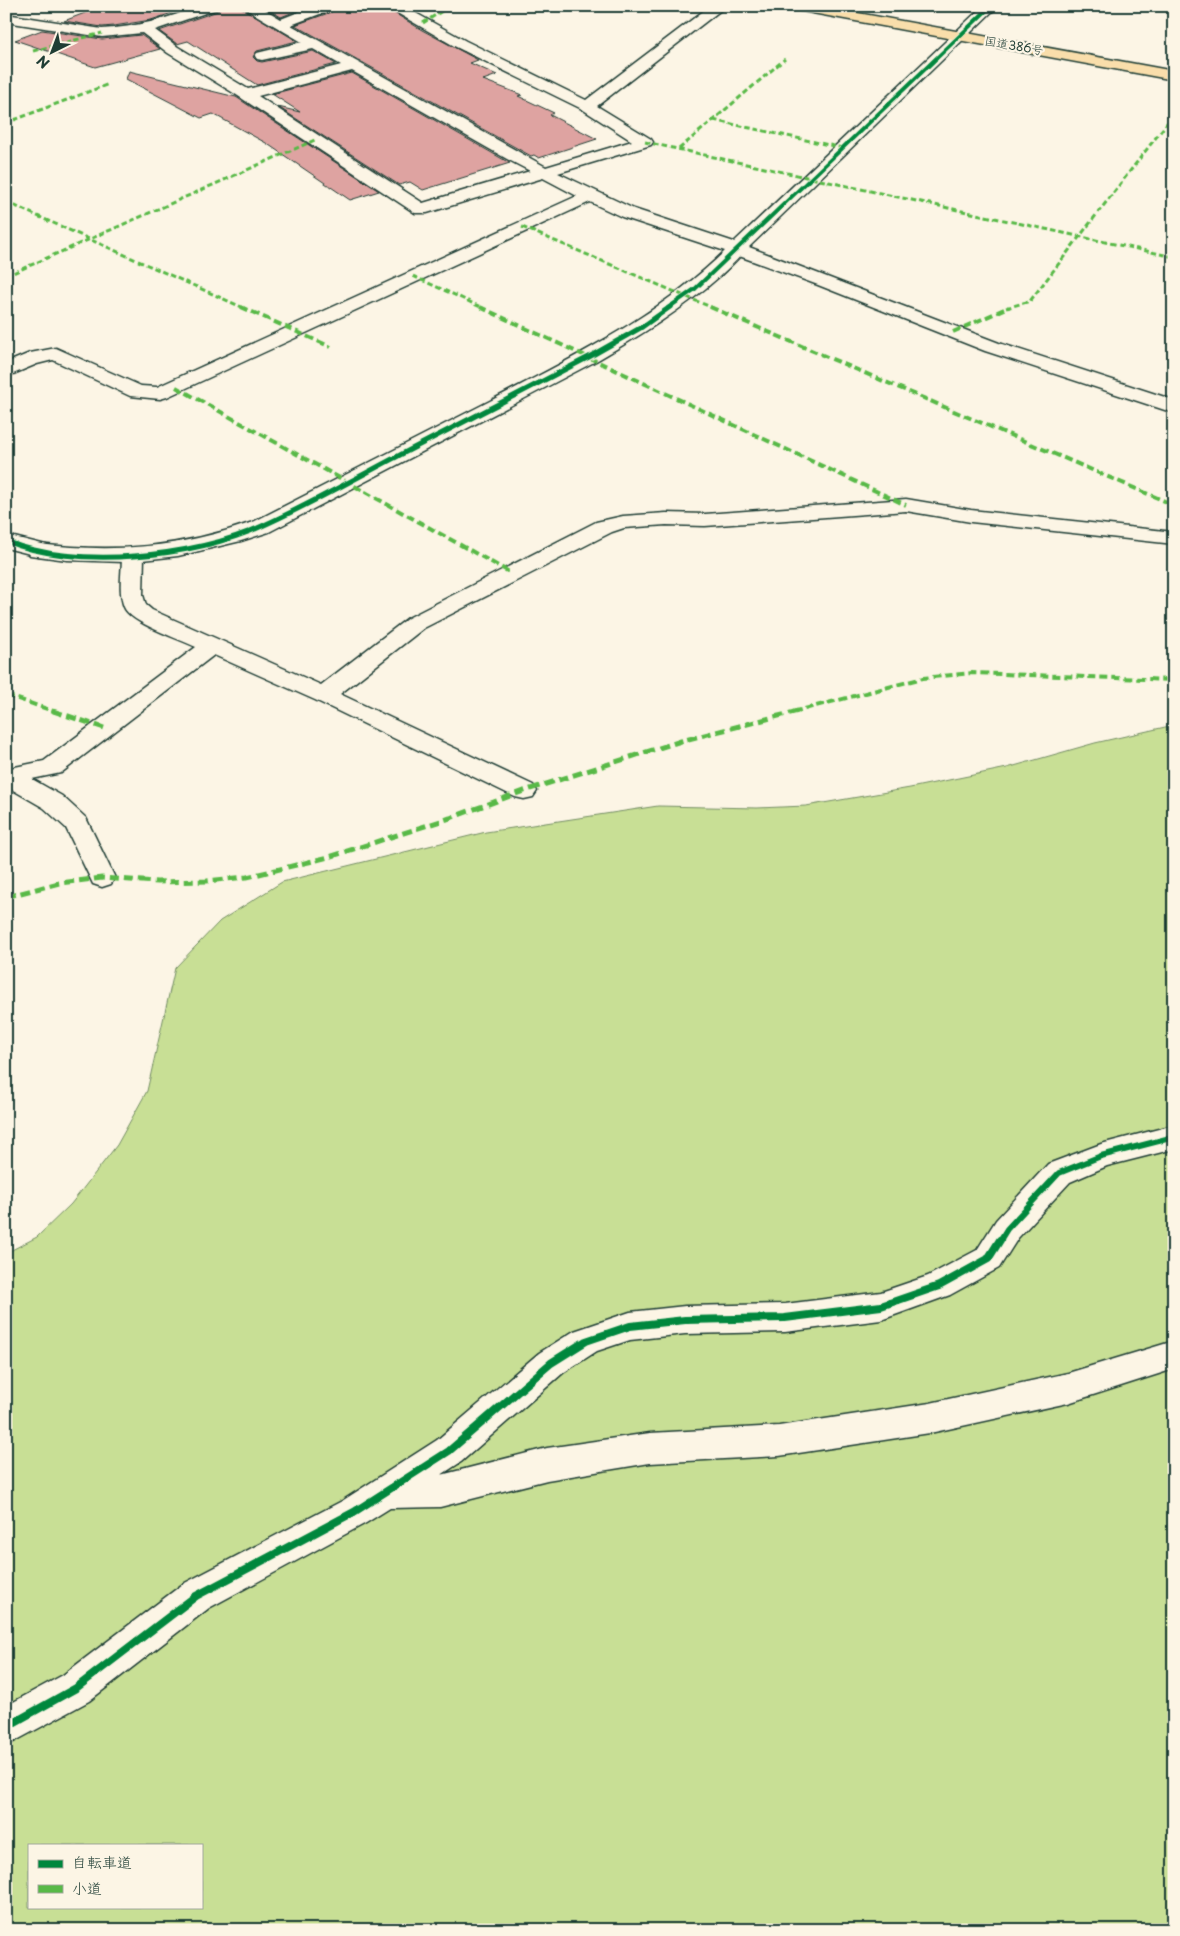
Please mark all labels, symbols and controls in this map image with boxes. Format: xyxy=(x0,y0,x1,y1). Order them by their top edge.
north arrow xyxy=(28,28,78,78)
street label: 国道386号 xyxy=(983,31,1045,59)
text: N xyxy=(32,51,54,74)
legend xyxy=(28,1844,202,1908)
text: 自転車道 xyxy=(72,1850,132,1873)
text: 小道 xyxy=(72,1876,102,1899)

